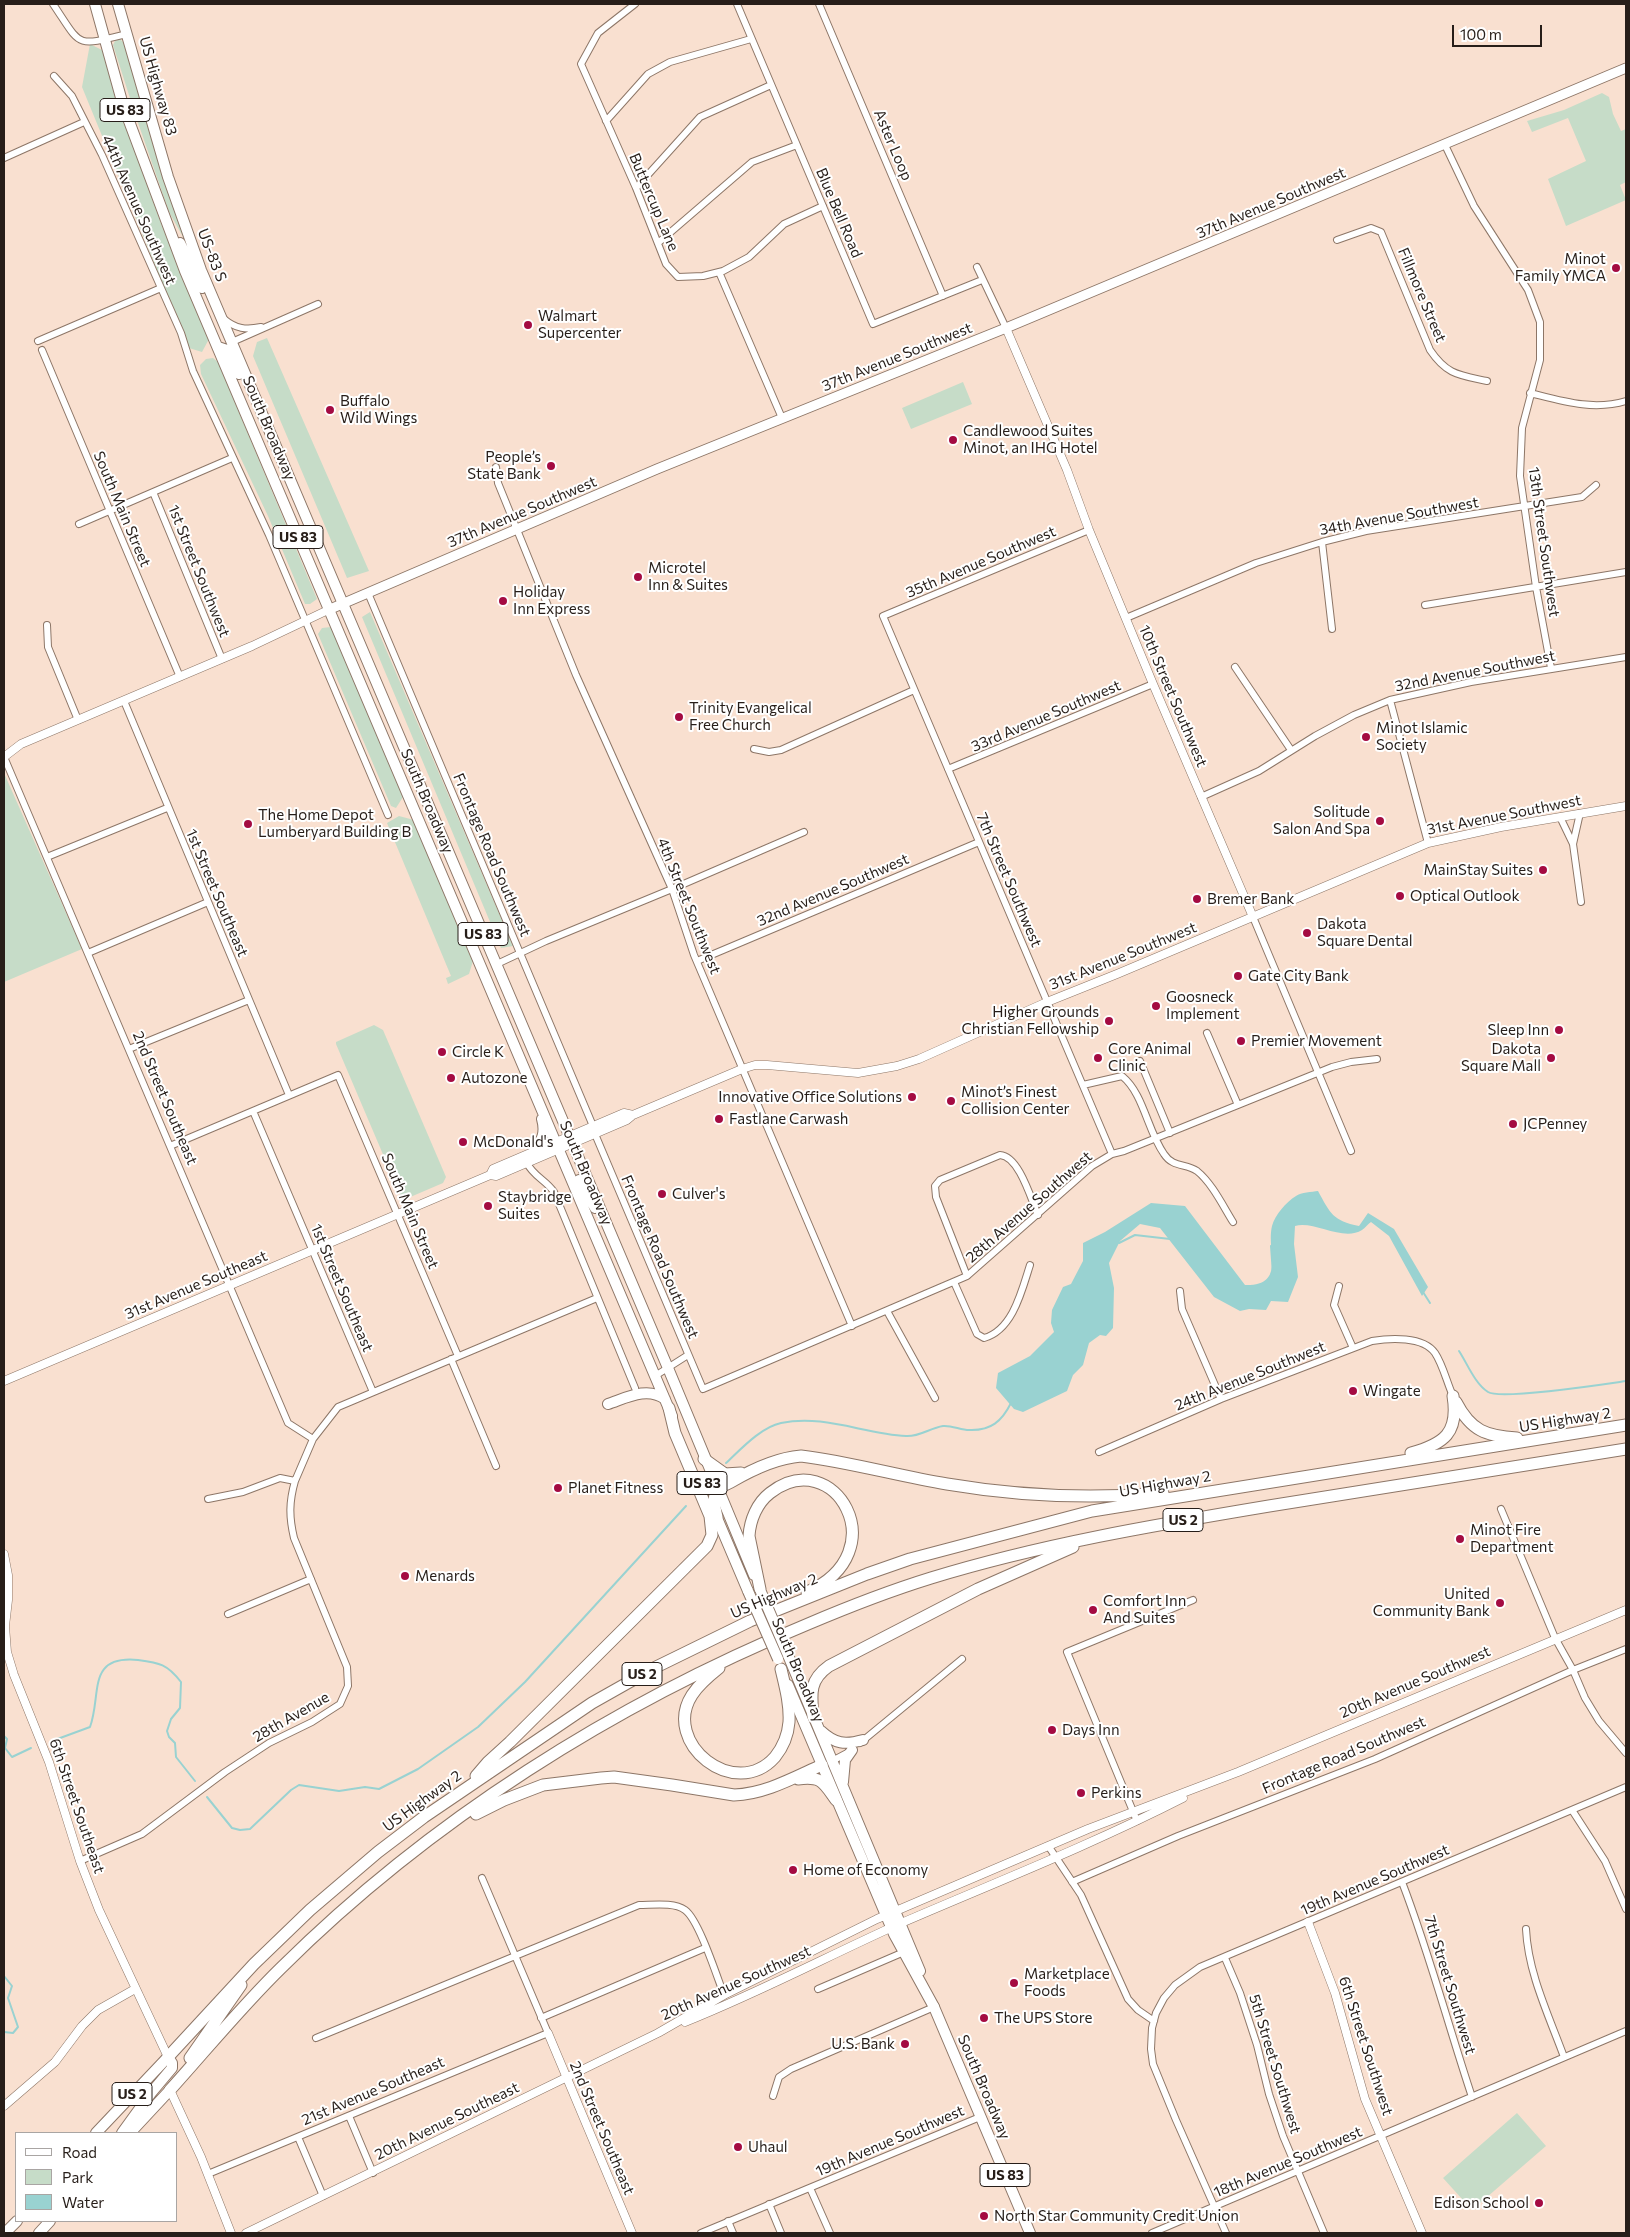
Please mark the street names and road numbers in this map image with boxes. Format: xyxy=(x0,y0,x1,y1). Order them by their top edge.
street label: US Highway 83 xyxy=(135,34,181,138)
road number: US 83 xyxy=(100,98,150,122)
street label: Aster Loop xyxy=(870,107,916,183)
street label: 44th Avenue Southwest xyxy=(98,132,180,288)
street label: Buttercup Lane xyxy=(625,150,683,254)
street label: 37th Avenue Southwest xyxy=(1194,163,1348,243)
street label: Blue Bell Road xyxy=(812,165,866,261)
street label: US-83 S xyxy=(194,226,230,284)
street label: Fillmore Street xyxy=(1394,245,1450,345)
street label: 37th Avenue Southwest xyxy=(819,319,975,395)
street label: South Broadway xyxy=(239,373,299,483)
street label: South Main Street xyxy=(90,449,154,569)
street label: 13th Street Southwest xyxy=(1525,466,1563,618)
street label: 37th Avenue Southwest xyxy=(445,472,599,552)
street label: 34th Avenue Southwest xyxy=(1318,493,1480,539)
street label: 1st Street Southwest xyxy=(164,502,234,640)
street label: 35th Avenue Southwest xyxy=(903,522,1059,602)
road number: US 83 xyxy=(273,526,323,548)
street label: 10th Street Southwest xyxy=(1135,622,1211,770)
street label: 32nd Avenue Southwest xyxy=(1393,647,1557,695)
street label: 33rd Avenue Southwest xyxy=(969,676,1123,756)
street label: South Broadway xyxy=(397,746,457,856)
street label: Frontage Road Southwest xyxy=(449,771,535,939)
street label: 31st Avenue Southwest xyxy=(1425,791,1583,839)
street label: 7th Street Southwest xyxy=(973,810,1045,950)
street label: 1st Street Southeast xyxy=(182,826,252,960)
street label: 4th Street Southwest xyxy=(653,835,725,977)
street label: 32nd Avenue Southwest xyxy=(754,850,912,930)
street label: 31st Avenue Southwest xyxy=(1047,918,1199,994)
road number: US 83 xyxy=(458,922,508,946)
street label: 2nd Street Southeast xyxy=(129,1029,201,1167)
street label: South Broadway xyxy=(556,1118,616,1228)
street label: 28th Avenue Southwest xyxy=(962,1147,1096,1267)
street label: South Main Street xyxy=(378,1151,442,1271)
street label: Frontage Road Southwest xyxy=(617,1173,703,1341)
street label: 1st Street Southeast xyxy=(307,1221,377,1355)
street label: 31st Avenue Southeast xyxy=(122,1247,270,1323)
street label: 24th Avenue Southwest xyxy=(1172,1338,1328,1414)
street label: US Highway 2 xyxy=(1518,1404,1612,1436)
street label: US Highway 2 xyxy=(1118,1467,1212,1501)
road number: US 83 xyxy=(677,1472,727,1495)
road number: US 2 xyxy=(1163,1508,1203,1532)
street label: US Highway 2 xyxy=(728,1570,820,1622)
street label: South Broadway xyxy=(768,1615,828,1725)
street label: 20th Avenue Southwest xyxy=(1337,1642,1493,1722)
road number: US 2 xyxy=(622,1662,662,1686)
street label: 28th Avenue xyxy=(250,1688,332,1746)
street label: Frontage Road Southwest xyxy=(1260,1712,1428,1798)
street label: 6th Street Southeast xyxy=(45,1736,109,1876)
street label: US Highway 2 xyxy=(379,1766,465,1836)
street label: 19th Avenue Southwest xyxy=(1298,1841,1452,1919)
street label: 7th Street Southwest xyxy=(1420,1913,1480,2057)
street label: 20th Avenue Southwest xyxy=(658,1942,814,2024)
street label: 6th Street Southwest xyxy=(1335,1974,1397,2118)
street label: 5th Street Southwest xyxy=(1245,1992,1305,2136)
street label: South Broadway xyxy=(954,2032,1014,2142)
street label: 21st Avenue Southeast xyxy=(299,2053,447,2129)
street label: 2nd Street Southeast xyxy=(566,2059,638,2197)
street label: 20th Avenue Southeast xyxy=(372,2078,522,2164)
road number: US 2 xyxy=(112,2082,152,2106)
street label: 19th Avenue Southwest xyxy=(813,2102,967,2180)
street label: 18th Avenue Southwest xyxy=(1211,2123,1365,2201)
road number: US 83 xyxy=(980,2164,1030,2186)

